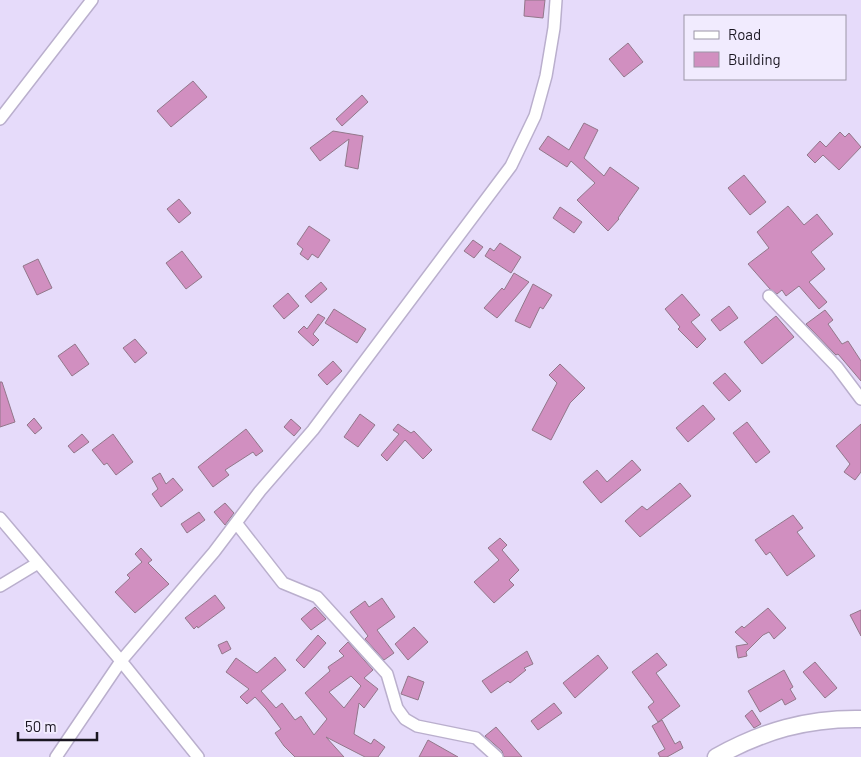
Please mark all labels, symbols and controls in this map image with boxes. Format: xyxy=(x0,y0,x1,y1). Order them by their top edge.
legend xyxy=(684,15,846,80)
text: Road xyxy=(728,25,761,43)
text: Building xyxy=(728,50,781,68)
scale bar xyxy=(18,710,96,742)
text: 50 m xyxy=(25,717,57,735)

